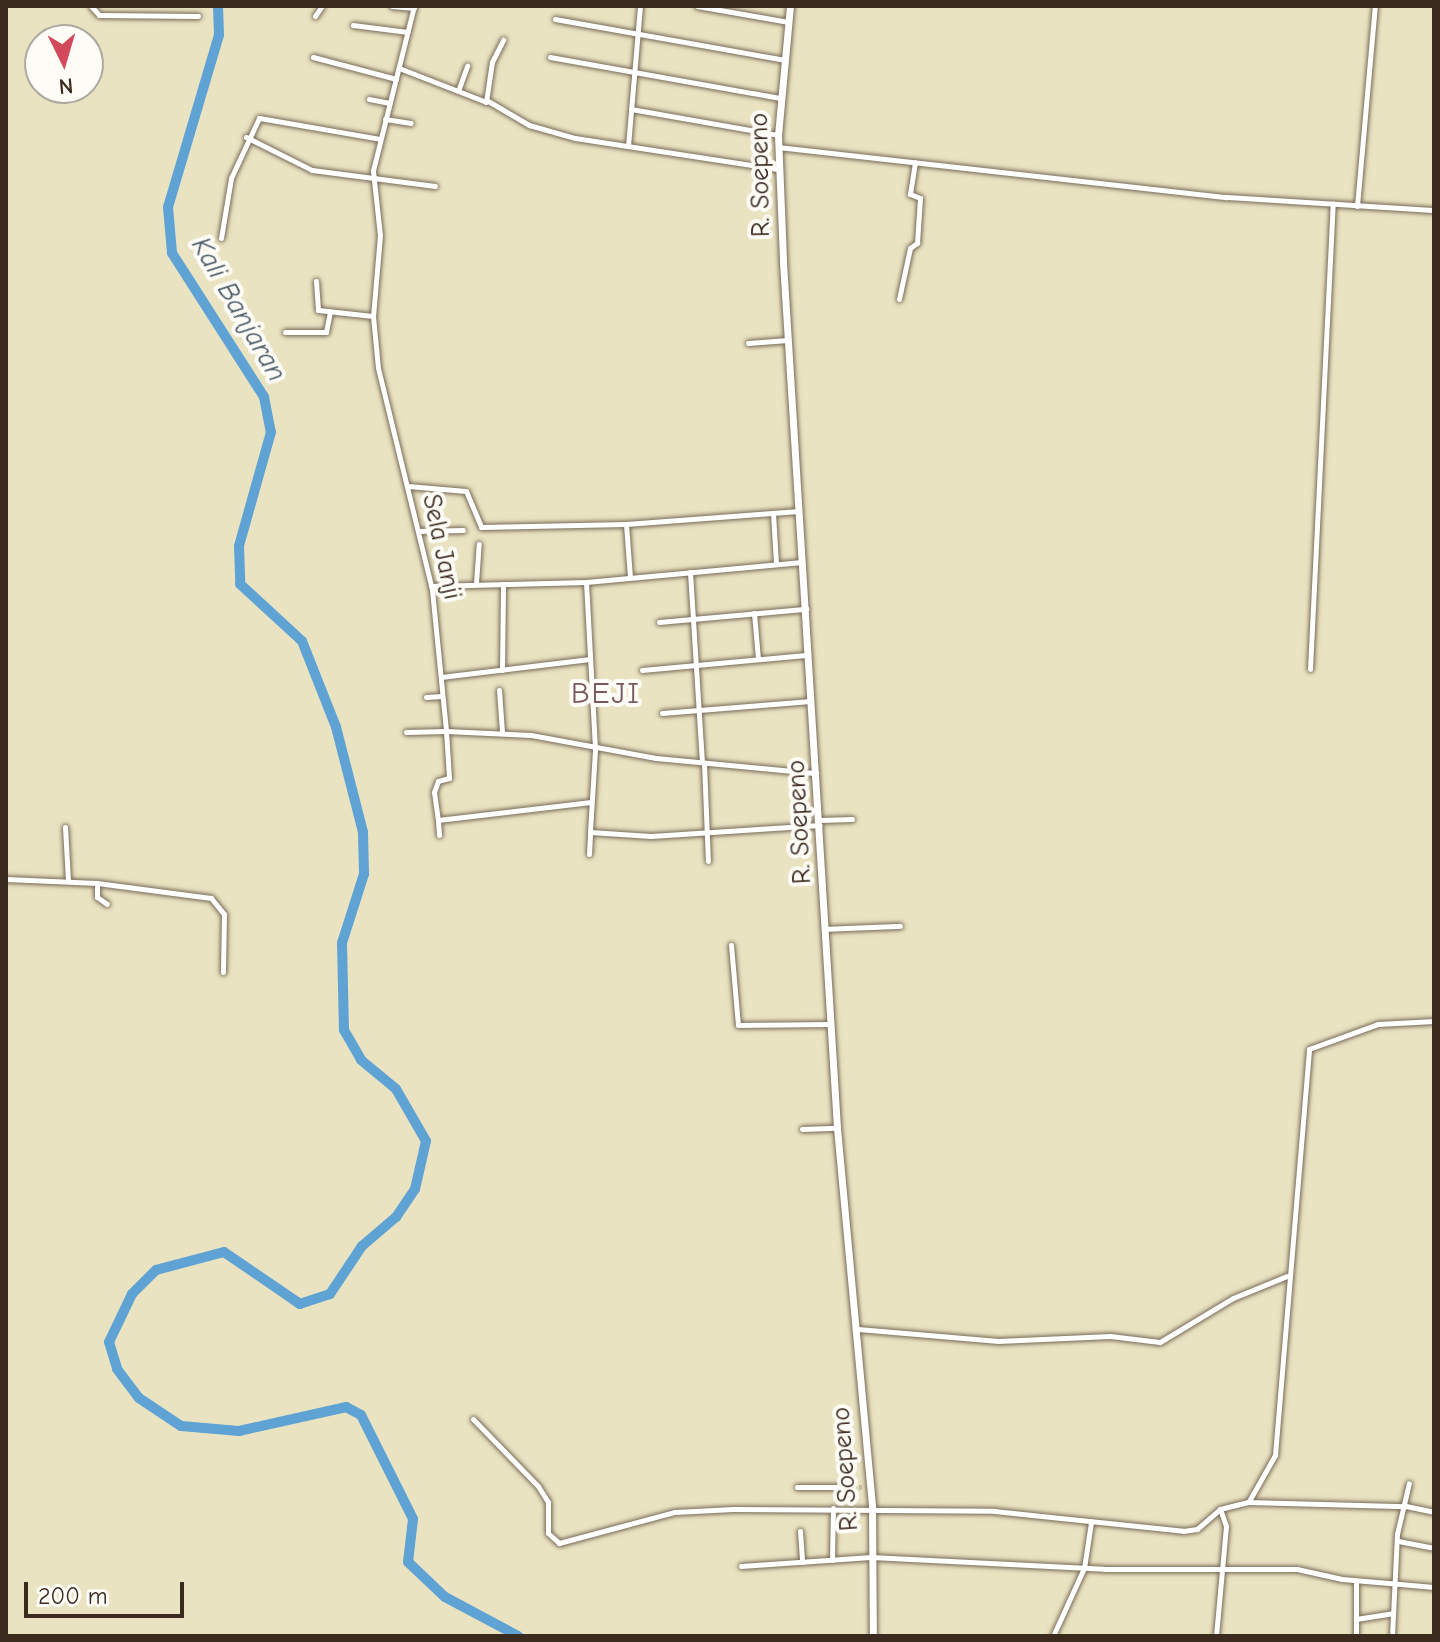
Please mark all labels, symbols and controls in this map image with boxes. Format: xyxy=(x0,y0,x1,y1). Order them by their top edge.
north arrow xyxy=(24,24,104,104)
text: N xyxy=(58,72,74,99)
street label: R. Soepeno xyxy=(744,113,778,237)
water label: Kali Banjaran xyxy=(184,231,294,387)
street label: Sela Janji xyxy=(415,491,467,603)
district label: BEJI xyxy=(571,676,641,712)
street label: R. Soepeno xyxy=(781,759,819,885)
street label: R. Soepeno xyxy=(826,1406,866,1532)
scale bar xyxy=(28,1566,188,1616)
text: 200 m xyxy=(38,1582,108,1610)

